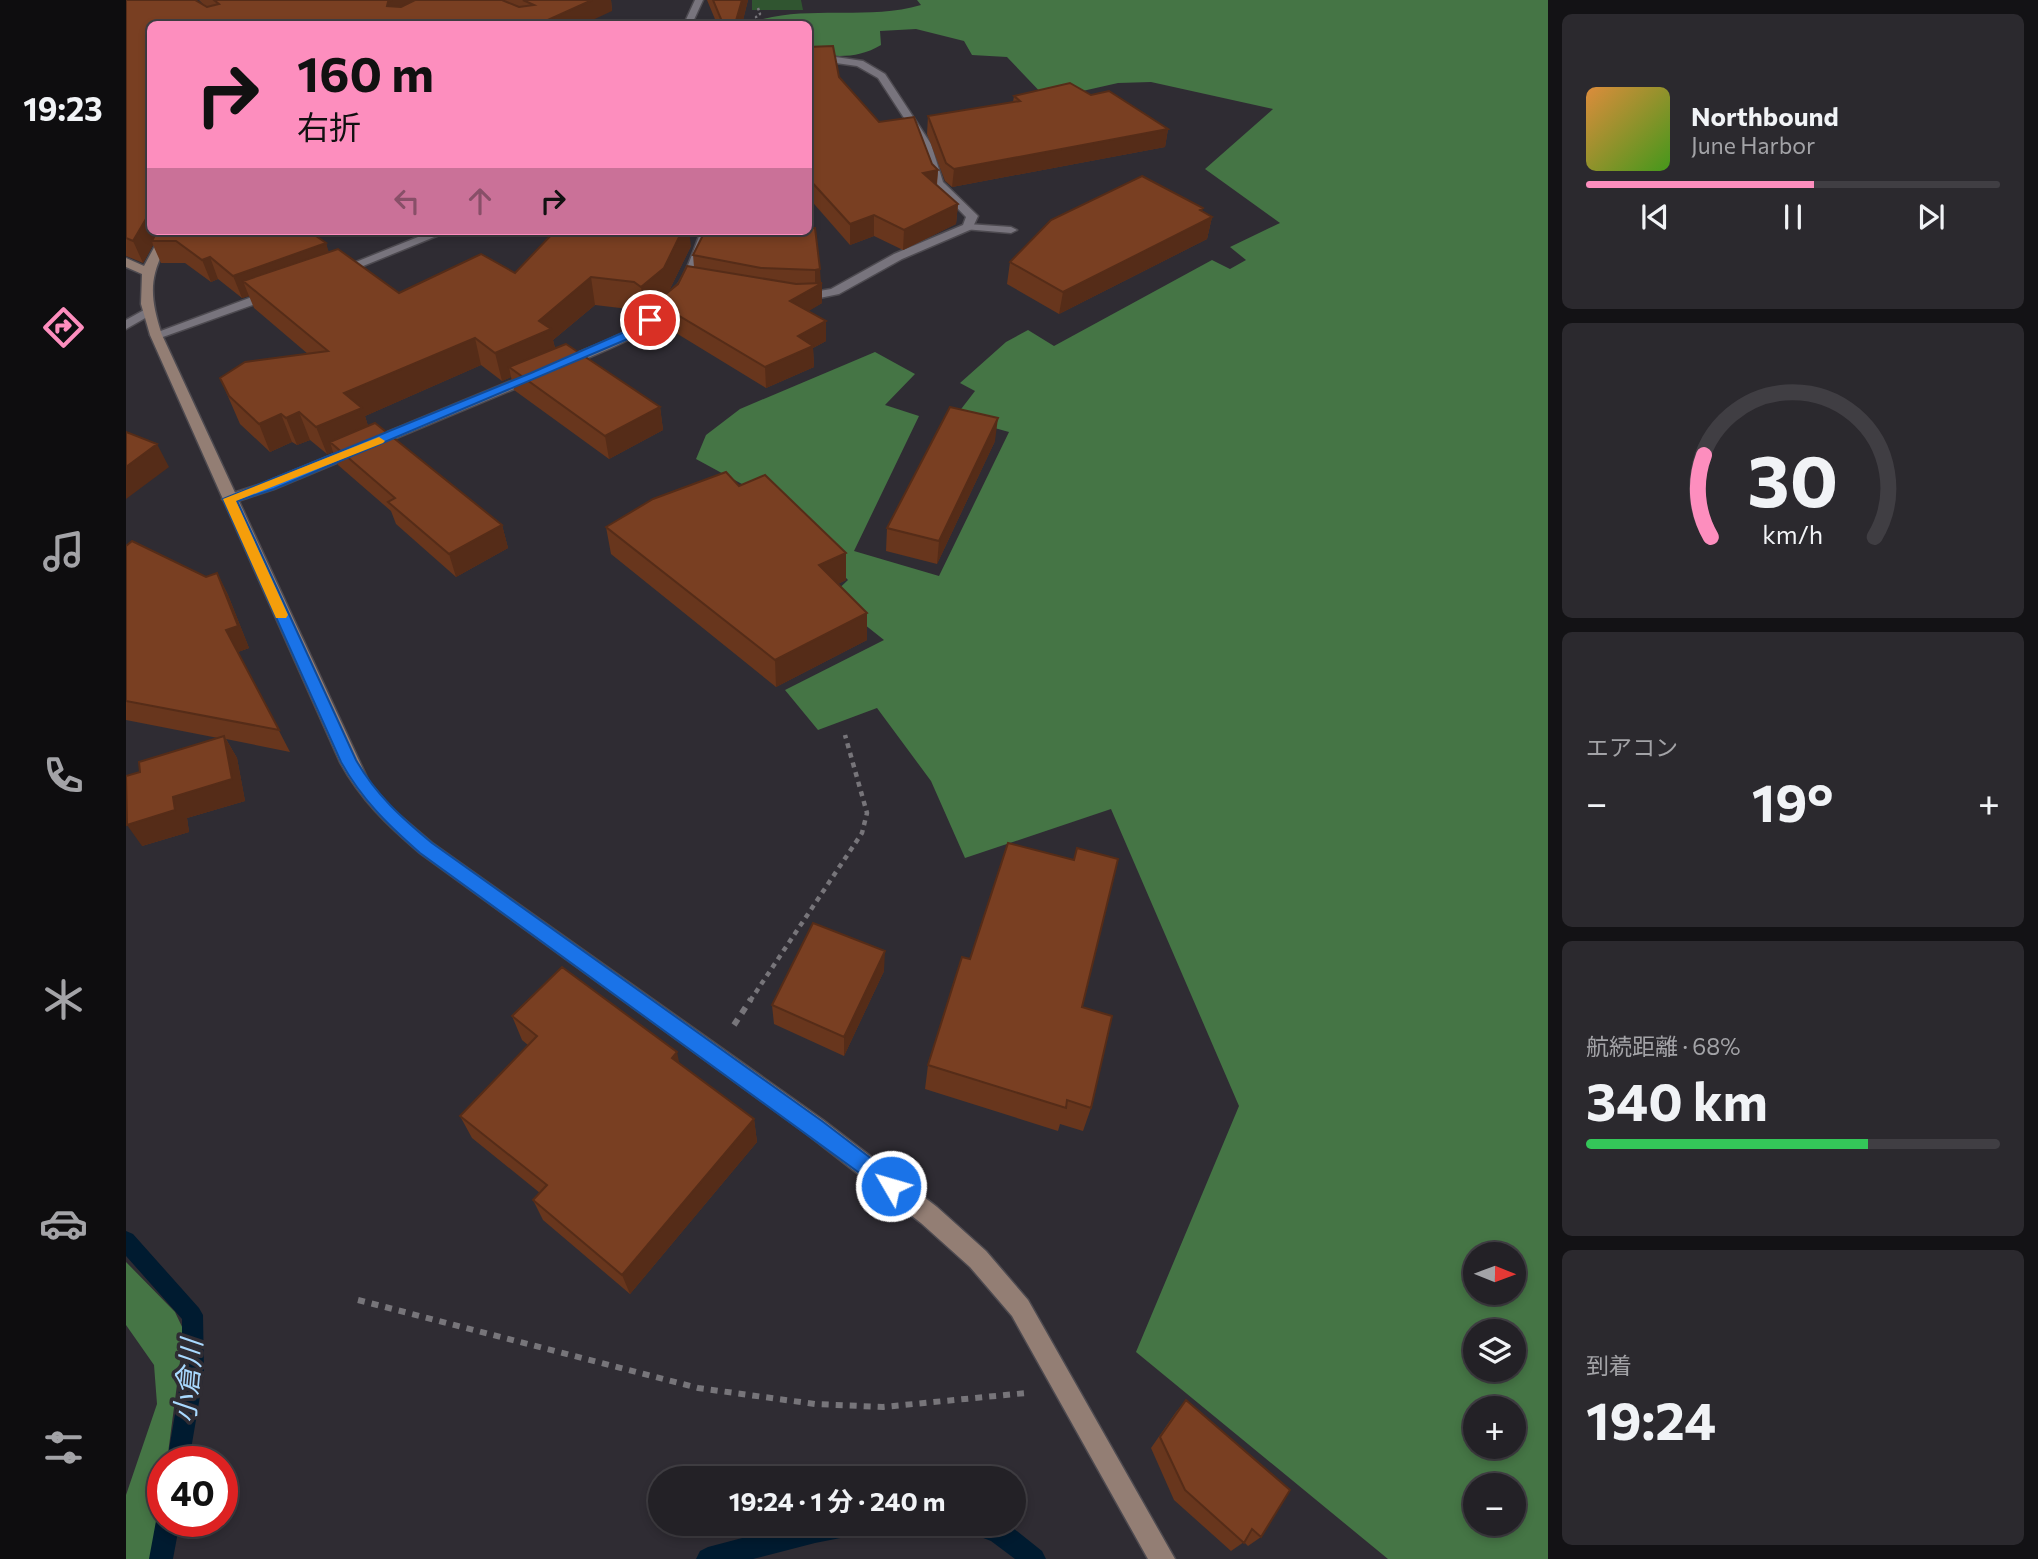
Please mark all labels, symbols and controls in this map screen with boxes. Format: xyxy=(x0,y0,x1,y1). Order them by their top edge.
text: 160 m xyxy=(297,42,434,102)
icon: right xyxy=(182,49,273,140)
text: 19:23 xyxy=(23,88,103,128)
text: Northbound xyxy=(1691,100,1839,131)
text: 右折 xyxy=(297,106,361,146)
text: June Harbor xyxy=(1691,131,1815,159)
icon: left xyxy=(388,182,426,220)
icon: ahead xyxy=(461,182,499,220)
icon: right xyxy=(534,182,572,220)
icon: previous xyxy=(1636,198,1674,236)
icon: pause xyxy=(1774,198,1812,236)
icon: next xyxy=(1912,198,1950,236)
pin xyxy=(620,290,680,350)
icon: arrive xyxy=(631,301,669,339)
icon: directions xyxy=(39,303,88,352)
text: 30 xyxy=(1748,433,1838,522)
text: km/h xyxy=(1763,518,1823,548)
icon: music xyxy=(39,527,88,576)
text: エアコン xyxy=(1586,733,1678,761)
icon: phone xyxy=(39,751,88,800)
text: 19° xyxy=(1752,769,1833,833)
text: − xyxy=(1586,778,1608,825)
text: + xyxy=(1978,778,2000,825)
icon: climate xyxy=(39,975,88,1024)
text: 航続距離 · 68% xyxy=(1586,1032,1740,1060)
text: 340 km xyxy=(1586,1068,1768,1132)
position arrow xyxy=(854,1149,928,1223)
icon: car xyxy=(39,1199,88,1248)
north arrow xyxy=(1463,1242,1526,1306)
map controls xyxy=(1463,1242,1526,1536)
button: layers xyxy=(1463,1319,1526,1382)
water label: 小倉川 xyxy=(166,1335,208,1424)
text: 到着 xyxy=(1586,1351,1632,1379)
text: 19:24 xyxy=(1586,1387,1716,1451)
button: + xyxy=(1463,1396,1526,1459)
icon: filters xyxy=(39,1423,88,1472)
speed limit sign: 40 xyxy=(147,1446,238,1537)
button: − xyxy=(1463,1473,1526,1536)
text: 19:24 · 1 分 · 240 m xyxy=(729,1485,945,1516)

